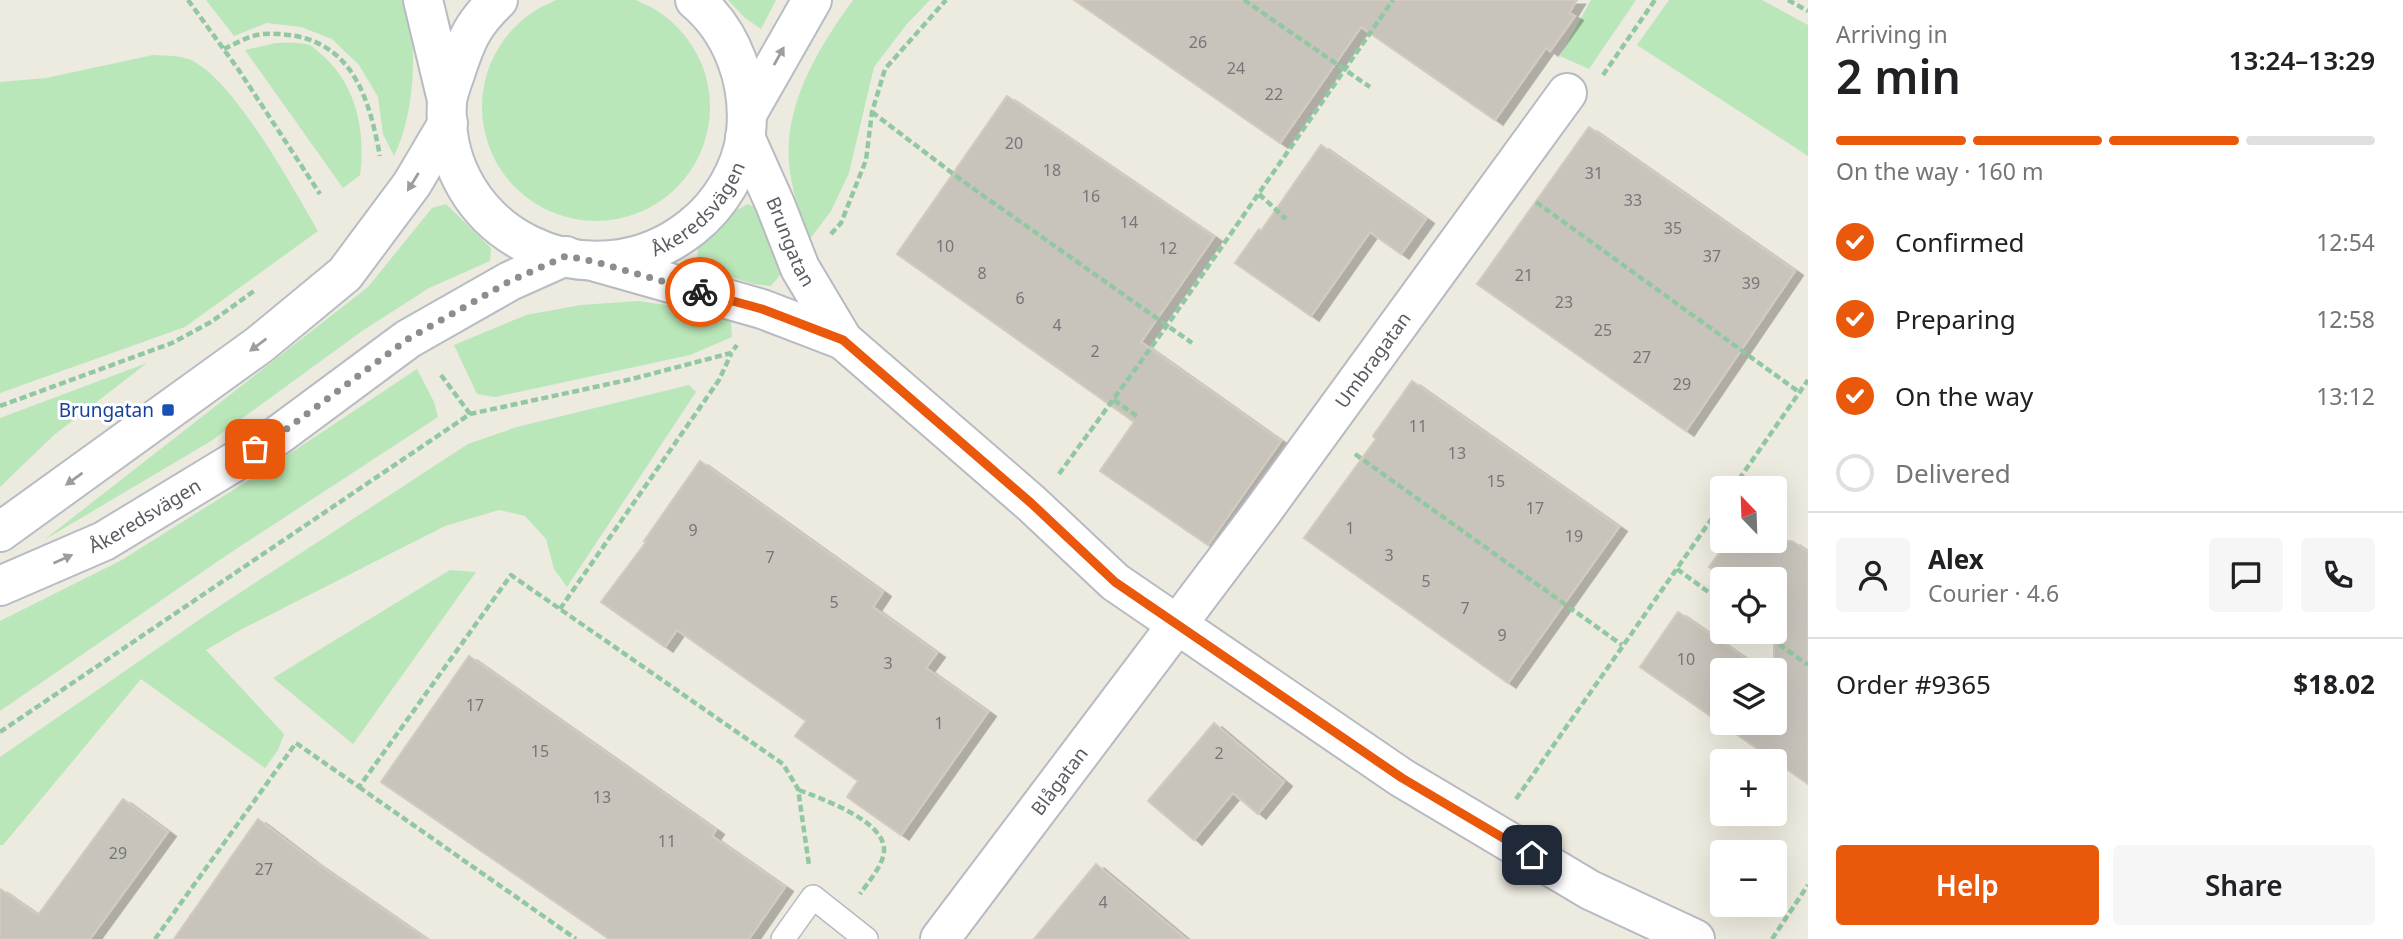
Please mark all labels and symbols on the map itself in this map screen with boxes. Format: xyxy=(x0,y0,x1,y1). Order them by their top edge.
house number: 26 xyxy=(1189,31,1207,53)
one-way arrow xyxy=(773,47,785,66)
house number: 24 xyxy=(1227,57,1245,79)
house number: 22 xyxy=(1265,83,1283,105)
house number: 20 xyxy=(1005,132,1023,154)
street label: Åkeredsvägen xyxy=(647,158,751,262)
house number: 18 xyxy=(1043,159,1061,181)
house number: 31 xyxy=(1585,162,1603,184)
one-way arrow xyxy=(407,172,420,191)
house number: 16 xyxy=(1082,185,1100,207)
house number: 33 xyxy=(1624,189,1642,211)
street label: Brungatan xyxy=(760,192,821,291)
house number: 14 xyxy=(1120,211,1138,233)
house number: 35 xyxy=(1664,217,1682,239)
house number: 10 xyxy=(936,235,954,257)
house number: 12 xyxy=(1159,237,1177,259)
house number: 37 xyxy=(1703,245,1721,267)
courier xyxy=(665,257,735,327)
house number: 8 xyxy=(977,262,987,284)
house number: 21 xyxy=(1515,264,1533,286)
house number: 39 xyxy=(1742,272,1760,294)
house number: 6 xyxy=(1015,287,1025,309)
house number: 23 xyxy=(1555,291,1573,313)
street label: Umbragatan xyxy=(1329,306,1417,413)
house number: 4 xyxy=(1052,314,1062,336)
house number: 25 xyxy=(1594,319,1612,341)
one-way arrow xyxy=(248,338,267,352)
house number: 2 xyxy=(1090,340,1100,362)
house number: 27 xyxy=(1633,346,1651,368)
house number: 29 xyxy=(1673,373,1691,395)
place label: Brungatan xyxy=(59,397,154,423)
marker: Brungatan xyxy=(160,402,176,418)
house number: 11 xyxy=(1409,415,1427,437)
pin xyxy=(225,419,285,479)
house number: 13 xyxy=(1448,442,1466,464)
house number: 15 xyxy=(1487,470,1505,492)
one-way arrow xyxy=(65,471,83,486)
street label: Åkeredsvägen xyxy=(85,472,206,559)
north arrow xyxy=(1710,476,1787,553)
house number: 17 xyxy=(1526,497,1544,519)
house number: 1 xyxy=(1345,517,1355,539)
house number: 9 xyxy=(688,519,698,541)
house number: 19 xyxy=(1565,525,1583,547)
house number: 3 xyxy=(1384,544,1394,566)
house number: 7 xyxy=(765,546,775,568)
one-way arrow xyxy=(52,553,73,564)
house number: 5 xyxy=(1421,570,1431,592)
house number: 5 xyxy=(829,591,839,613)
house number: 7 xyxy=(1460,597,1470,619)
house number: 9 xyxy=(1497,624,1507,646)
house number: 10 xyxy=(1677,648,1695,670)
house number: 3 xyxy=(883,652,893,674)
house number: 17 xyxy=(466,694,484,716)
house number: 1 xyxy=(934,712,944,734)
house number: 15 xyxy=(531,740,549,762)
street label: Blågatan xyxy=(1025,741,1094,821)
house number: 2 xyxy=(1214,742,1224,764)
house number: 13 xyxy=(593,786,611,808)
pin xyxy=(1502,825,1562,885)
house number: 11 xyxy=(658,830,676,852)
house number: 29 xyxy=(109,842,127,864)
house number: 27 xyxy=(255,858,273,880)
house number: 4 xyxy=(1098,891,1108,913)

